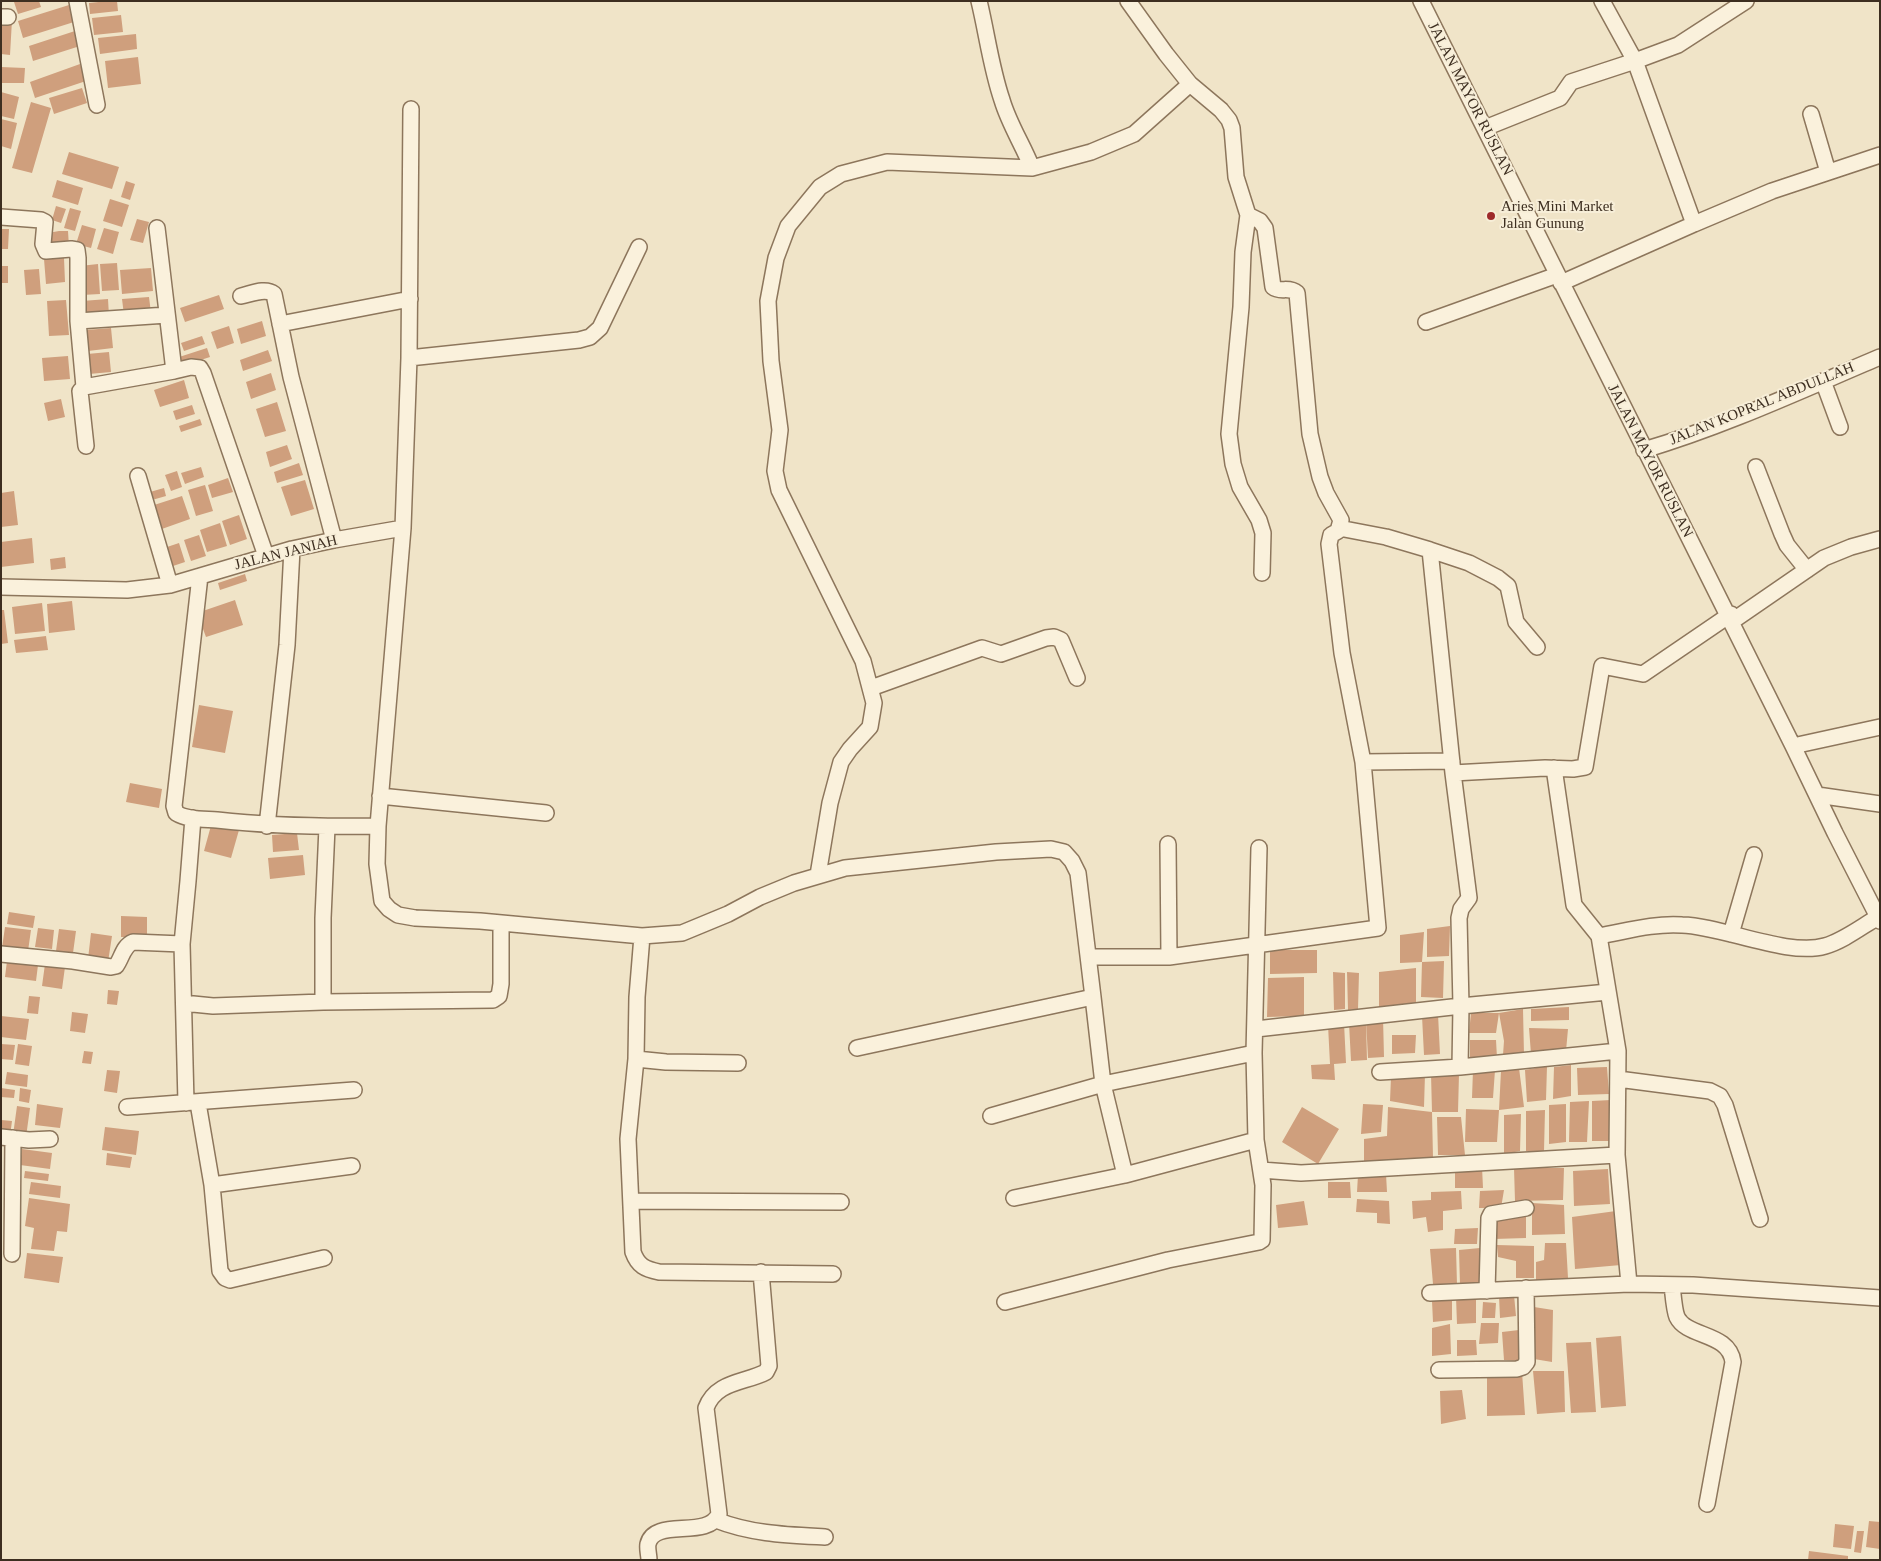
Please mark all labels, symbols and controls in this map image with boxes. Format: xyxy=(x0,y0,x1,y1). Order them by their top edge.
street label: JALAN MAYOR RUSLAN xyxy=(1424,19,1516,179)
place label: Aries Mini Market Jalan Gunung xyxy=(1501,198,1613,233)
marker: Aries Mini Market Jalan Gunung xyxy=(1485,210,1497,222)
street label: JALAN KOPRAL ABDULLAH xyxy=(1667,359,1857,449)
street label: JALAN MAYOR RUSLAN xyxy=(1604,381,1696,541)
street label: JALAN JANIAH xyxy=(233,532,339,574)

